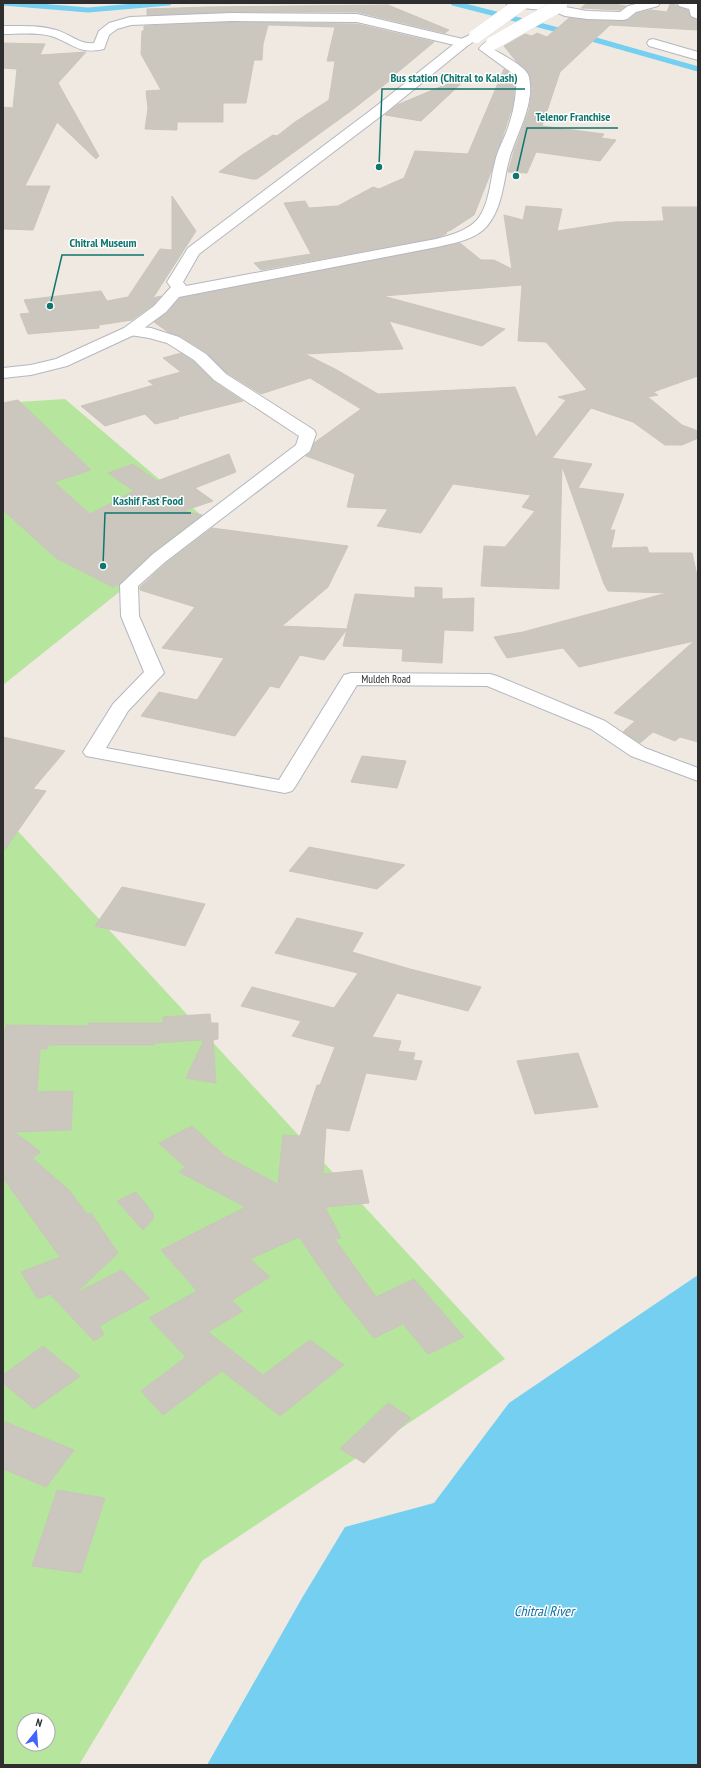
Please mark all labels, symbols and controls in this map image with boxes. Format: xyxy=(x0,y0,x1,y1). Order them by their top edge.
callout: Bus station (Chitral to Kalash) xyxy=(382,65,525,89)
text: Bus station (Chitral to Kalash) xyxy=(390,70,518,85)
callout: Telenor Franchise xyxy=(527,104,618,128)
text: Telenor Franchise xyxy=(536,109,610,124)
callout: Chitral Museum xyxy=(62,231,144,255)
text: Chitral Museum xyxy=(70,235,136,250)
callout: Kashif Fast Food xyxy=(105,489,191,513)
text: Kashif Fast Food xyxy=(113,493,183,508)
street label: Muldeh Road xyxy=(361,672,411,686)
water label: Chitral River xyxy=(514,1602,576,1620)
north arrow xyxy=(16,1712,56,1752)
text: N xyxy=(34,1715,44,1730)

